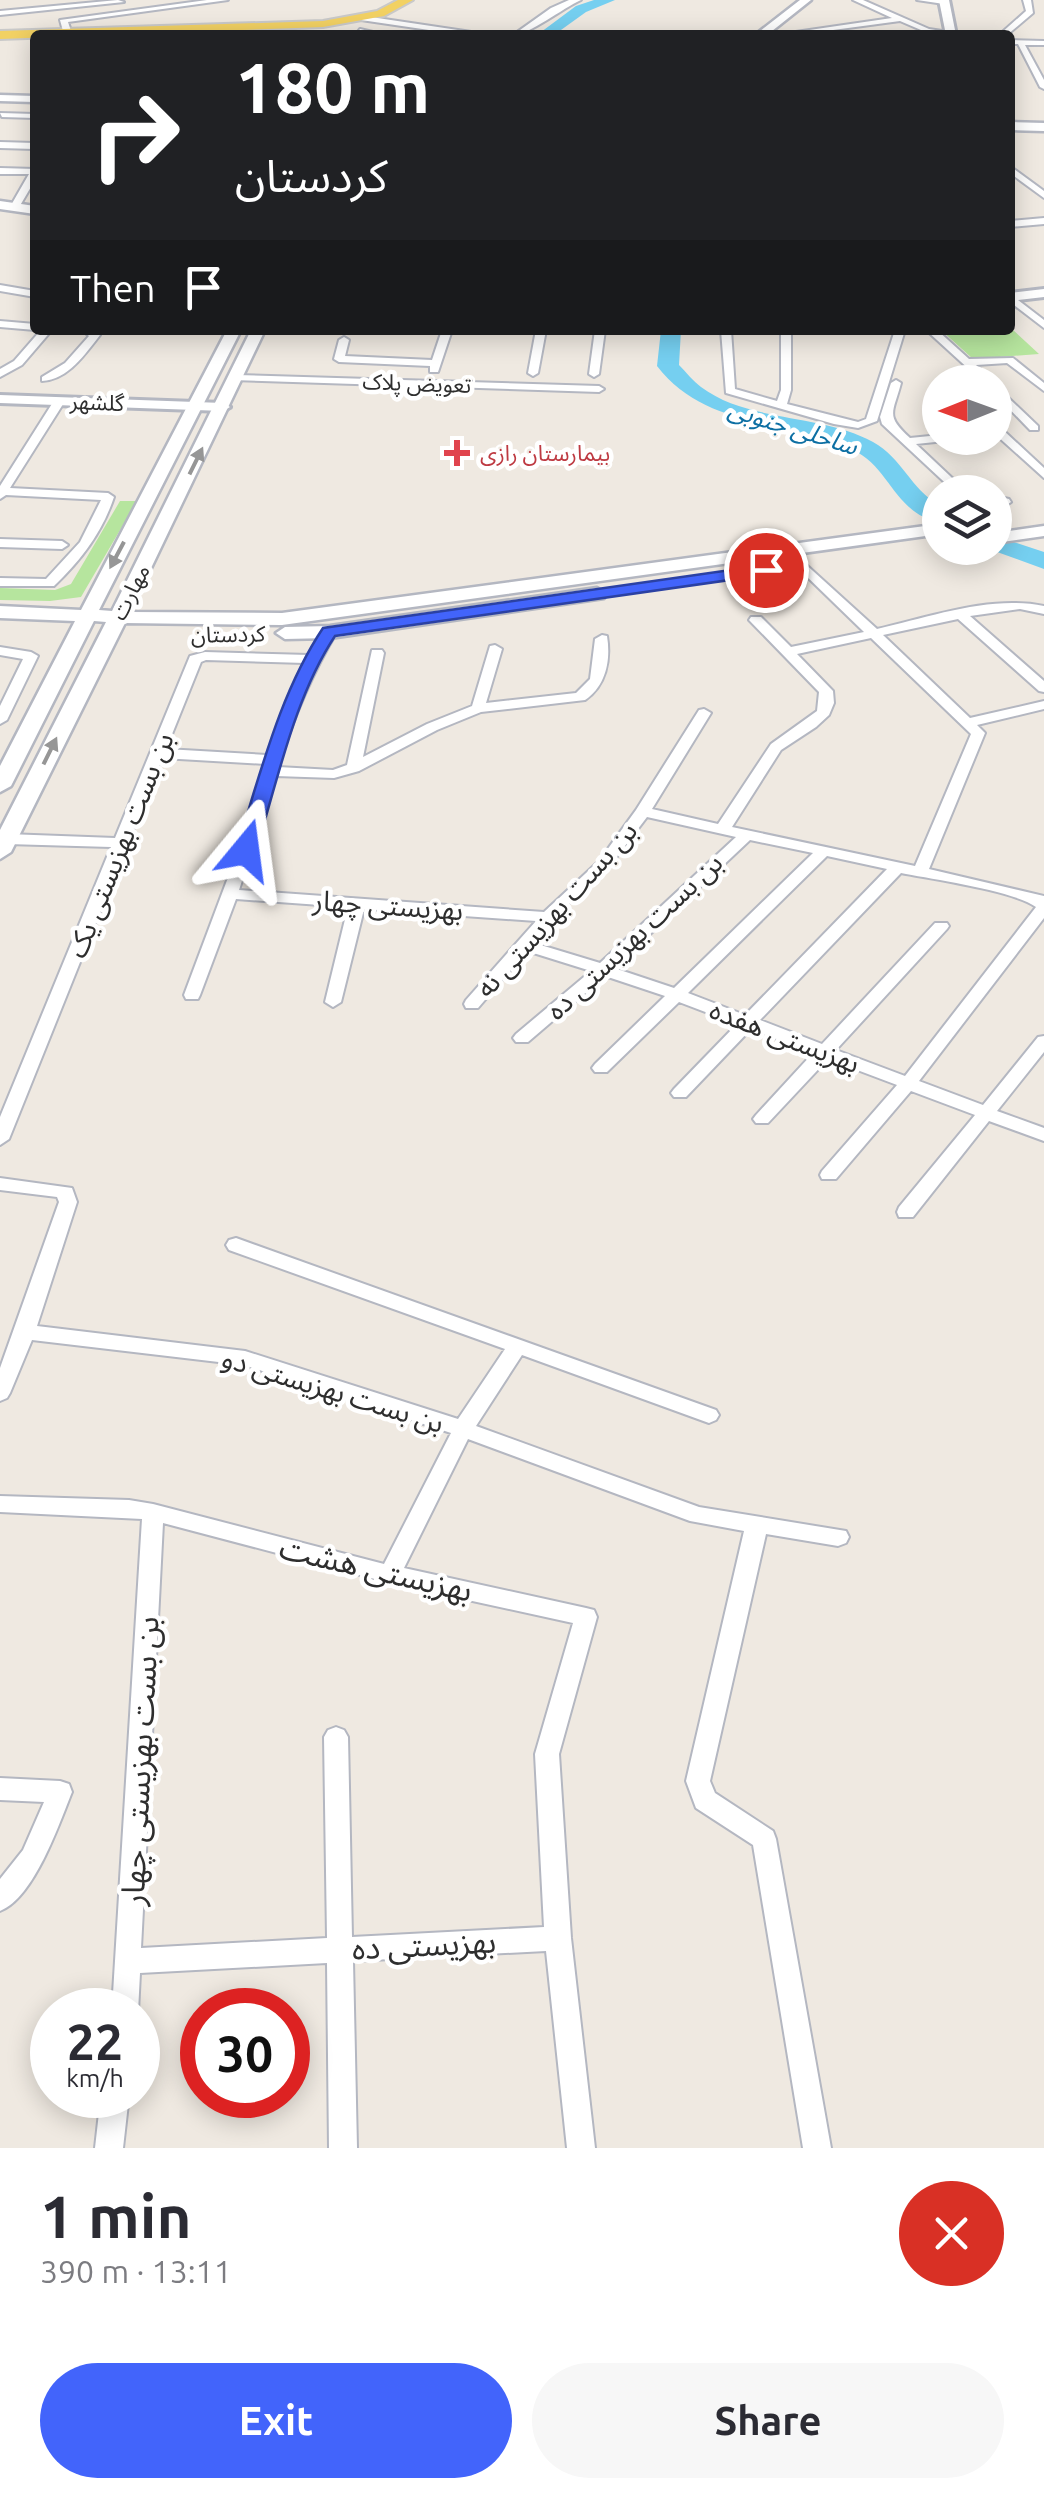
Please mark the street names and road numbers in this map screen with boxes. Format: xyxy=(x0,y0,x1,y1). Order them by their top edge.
street label: تعویض پلاک xyxy=(362,368,472,400)
street label: گلشهر xyxy=(68,388,125,416)
street label: مهارت xyxy=(105,560,156,625)
street label: کردستان xyxy=(191,620,266,648)
street label: بن بست بهزیستی یک xyxy=(60,728,181,963)
street label: بن بست بهزیستی نه xyxy=(469,815,644,1004)
street label: بن بست بهزیستی ده xyxy=(539,846,729,1027)
street label: بهزیستی چهار xyxy=(311,884,464,928)
street label: بهزیستی هفده xyxy=(705,993,864,1080)
street label: بن بست بهزیستی دو xyxy=(218,1341,448,1440)
street label: بهزیستی هشت xyxy=(276,1528,476,1610)
street label: بن بست بهزیستی چهار xyxy=(113,1615,168,1908)
street label: بهزیستی ده xyxy=(351,1922,497,1968)

